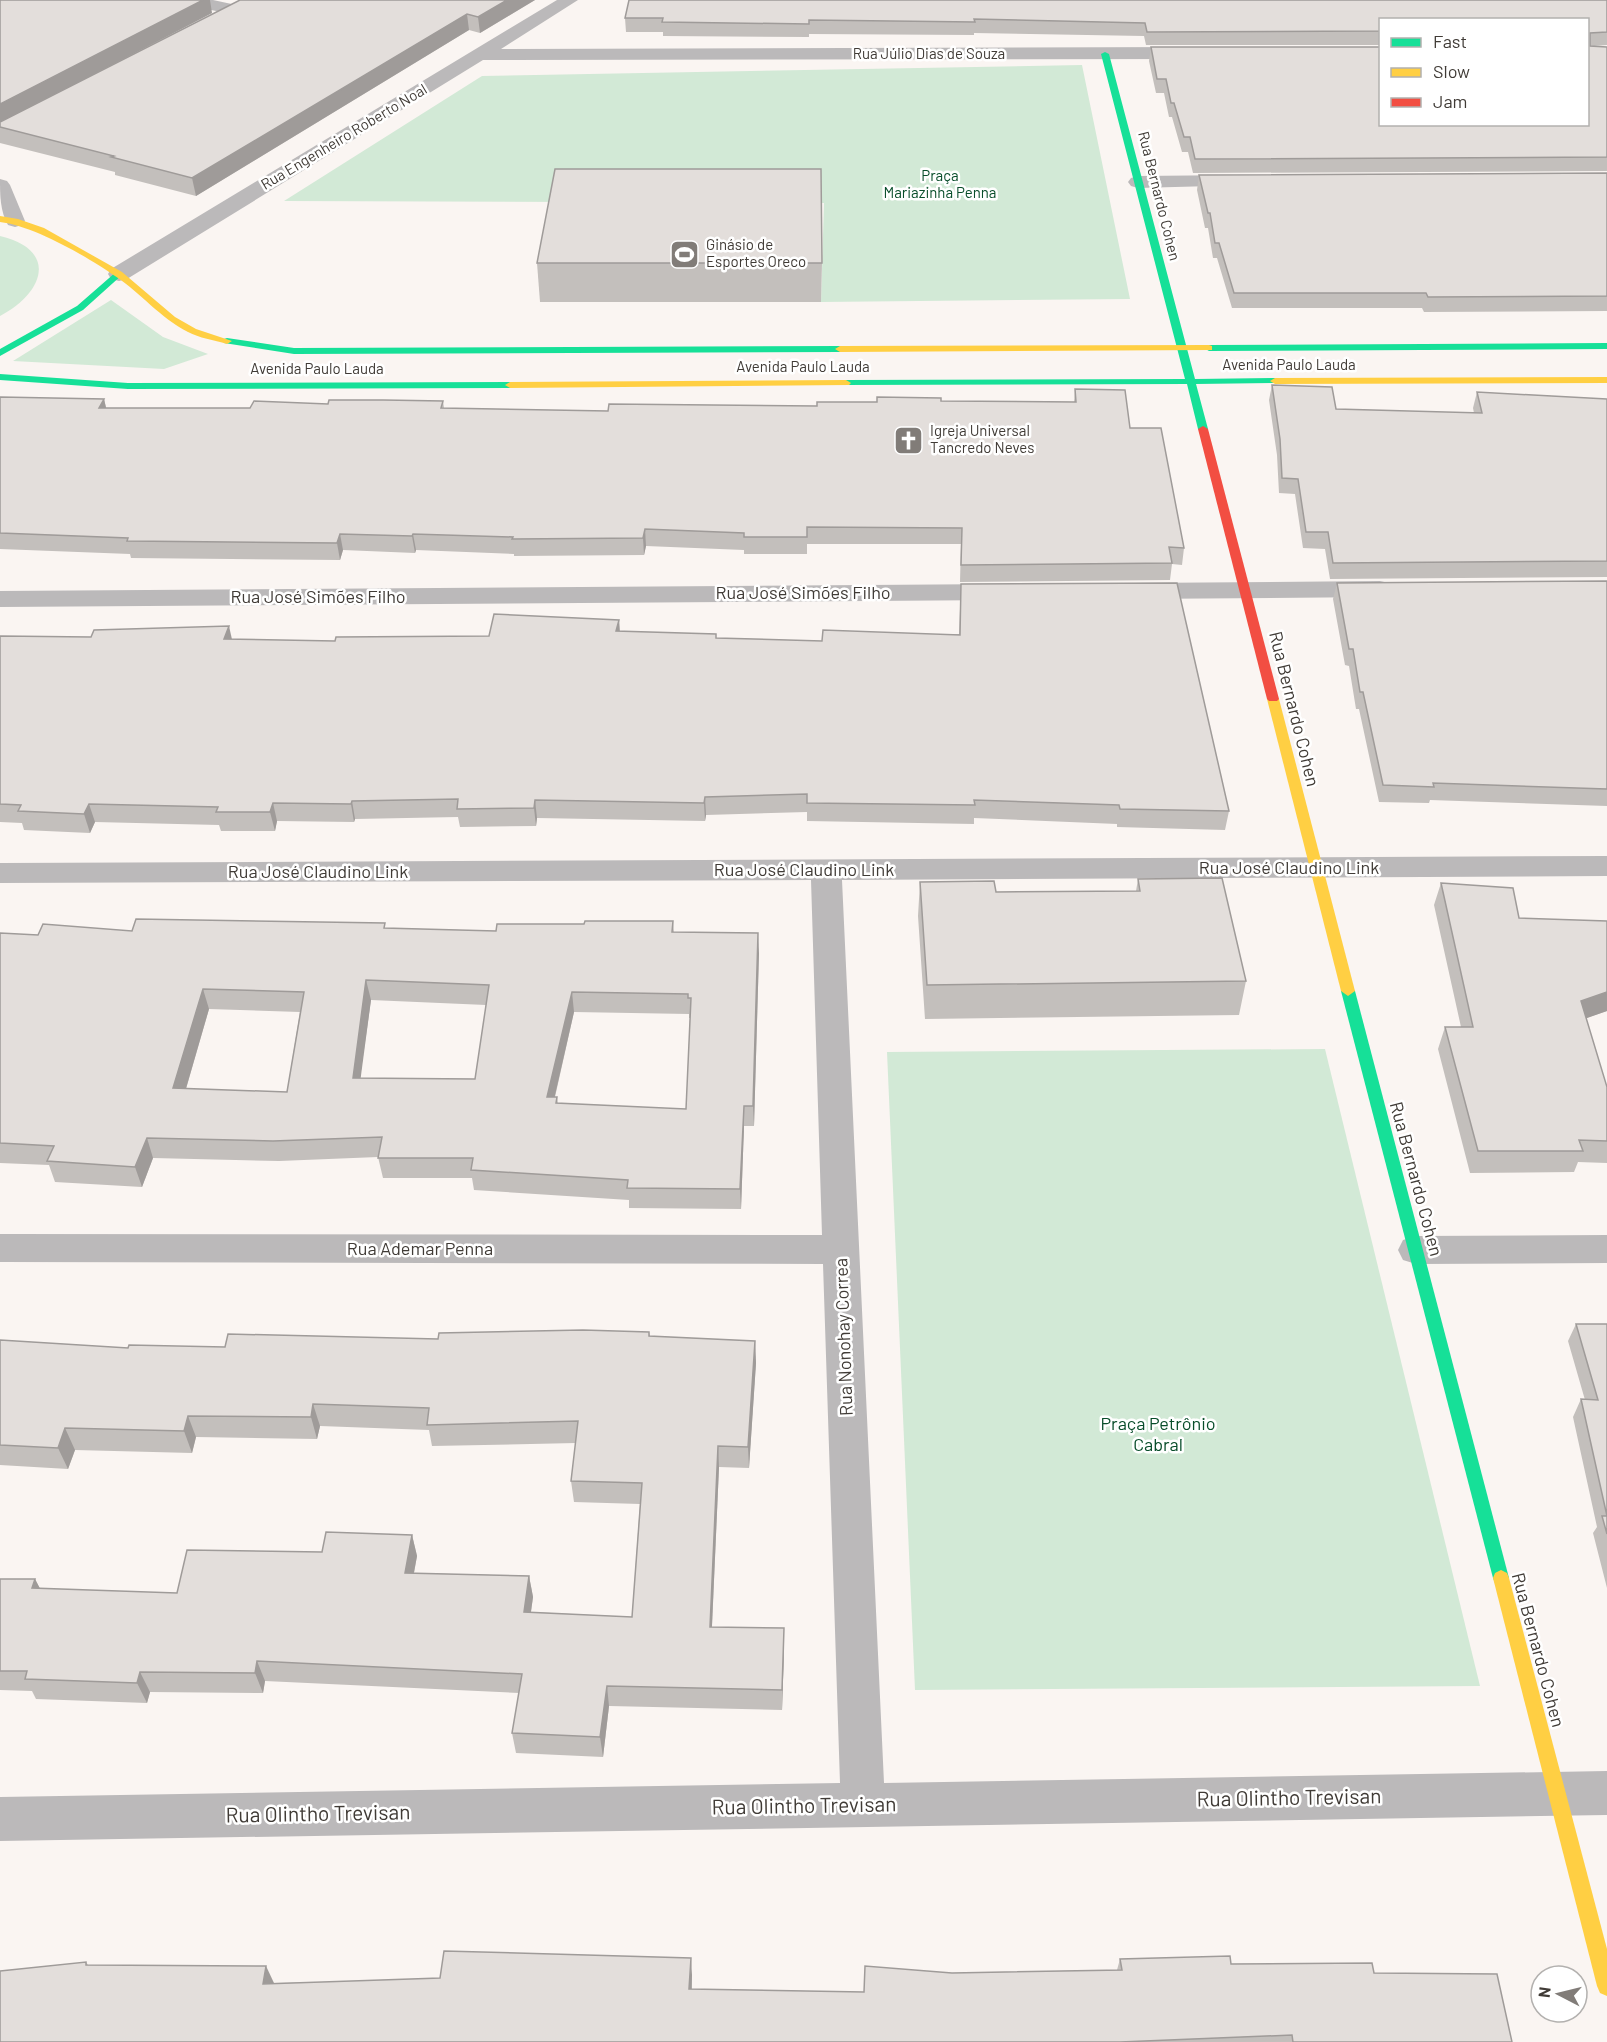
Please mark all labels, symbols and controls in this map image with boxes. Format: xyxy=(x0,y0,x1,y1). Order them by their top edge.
legend xyxy=(1379,18,1589,126)
text: Fast xyxy=(1433,30,1467,52)
street label: Rua Júlio Dias de Souza xyxy=(853,44,1005,62)
text: Slow xyxy=(1433,60,1470,82)
street label: Rua Engenheiro Roberto Noal xyxy=(257,79,430,193)
text: Jam xyxy=(1433,90,1467,112)
street label: Rua Bernardo Cohen xyxy=(1135,129,1185,262)
park label: Praça Mariazinha Penna xyxy=(883,166,997,201)
place label: Ginásio de Esportes Oreco xyxy=(706,235,806,270)
sports icon: Ginásio de Esportes Oreco xyxy=(669,238,701,270)
street label: Avenida Paulo Lauda xyxy=(1222,355,1356,373)
street label: Avenida Paulo Lauda xyxy=(736,357,870,375)
street label: Avenida Paulo Lauda xyxy=(250,359,384,377)
place label: Igreja Universal Tancredo Neves xyxy=(930,421,1034,456)
church icon: Igreja Universal Tancredo Neves xyxy=(893,424,925,456)
street label: Rua José Simões Filho xyxy=(715,581,891,603)
street label: Rua José Simões Filho xyxy=(230,585,406,607)
street label: Rua Bernardo Cohen xyxy=(1265,629,1325,789)
street label: Rua José Claudino Link xyxy=(1199,856,1379,878)
street label: Rua José Claudino Link xyxy=(714,858,894,880)
street label: Rua José Claudino Link xyxy=(228,860,408,882)
street label: Rua Bernardo Cohen xyxy=(1386,1099,1448,1258)
street label: Rua Ademar Penna xyxy=(347,1237,493,1259)
street label: Rua Nonohay Correa xyxy=(829,1258,857,1416)
park label: Praça Petrônio Cabral xyxy=(1100,1412,1216,1455)
street label: Rua Bernardo Cohen xyxy=(1508,1570,1570,1729)
street label: Rua Olintho Trevisan xyxy=(1196,1782,1382,1811)
street label: Rua Olintho Trevisan xyxy=(711,1790,897,1819)
street label: Rua Olintho Trevisan xyxy=(225,1798,411,1827)
north arrow xyxy=(1529,1964,1589,2024)
text: N xyxy=(1534,1986,1554,1999)

